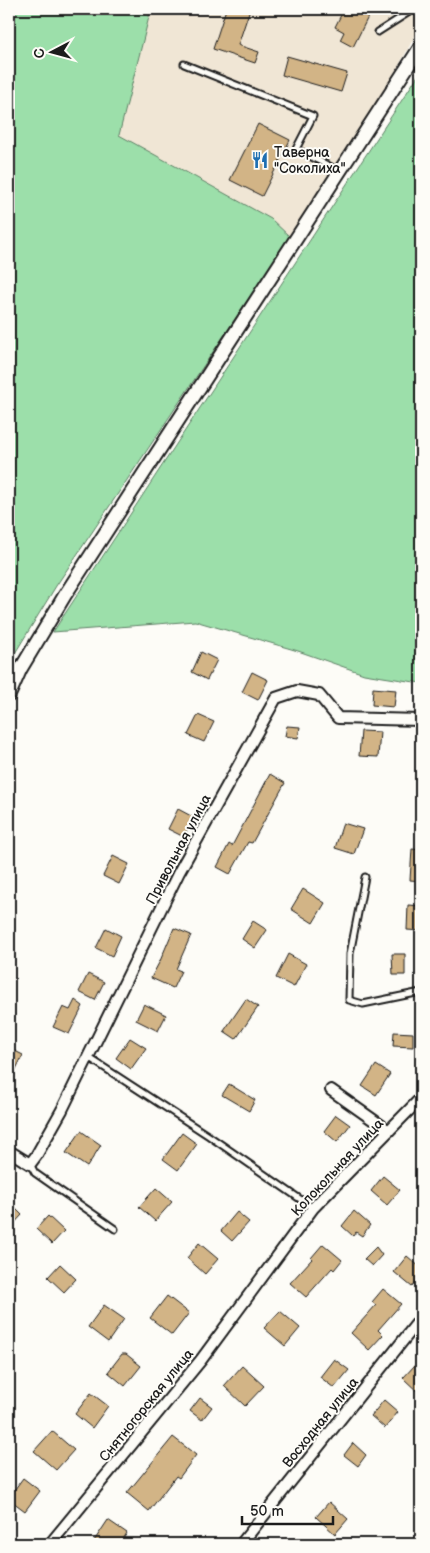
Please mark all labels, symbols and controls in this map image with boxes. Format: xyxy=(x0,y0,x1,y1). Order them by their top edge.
north arrow xyxy=(28,28,78,78)
text: С xyxy=(31,47,49,59)
place label: Таверна "Соколиха" xyxy=(274,144,346,177)
restaurant icon: Таверна "Соколиха" xyxy=(250,150,270,170)
street label: Привольная улица xyxy=(142,791,215,907)
street label: Колокольная улица xyxy=(288,1115,387,1220)
street label: Снятногорская улица xyxy=(96,1345,197,1465)
street label: Восходная улица xyxy=(279,1373,362,1471)
scale bar xyxy=(242,1493,334,1525)
text: 50 m xyxy=(250,1502,284,1521)

